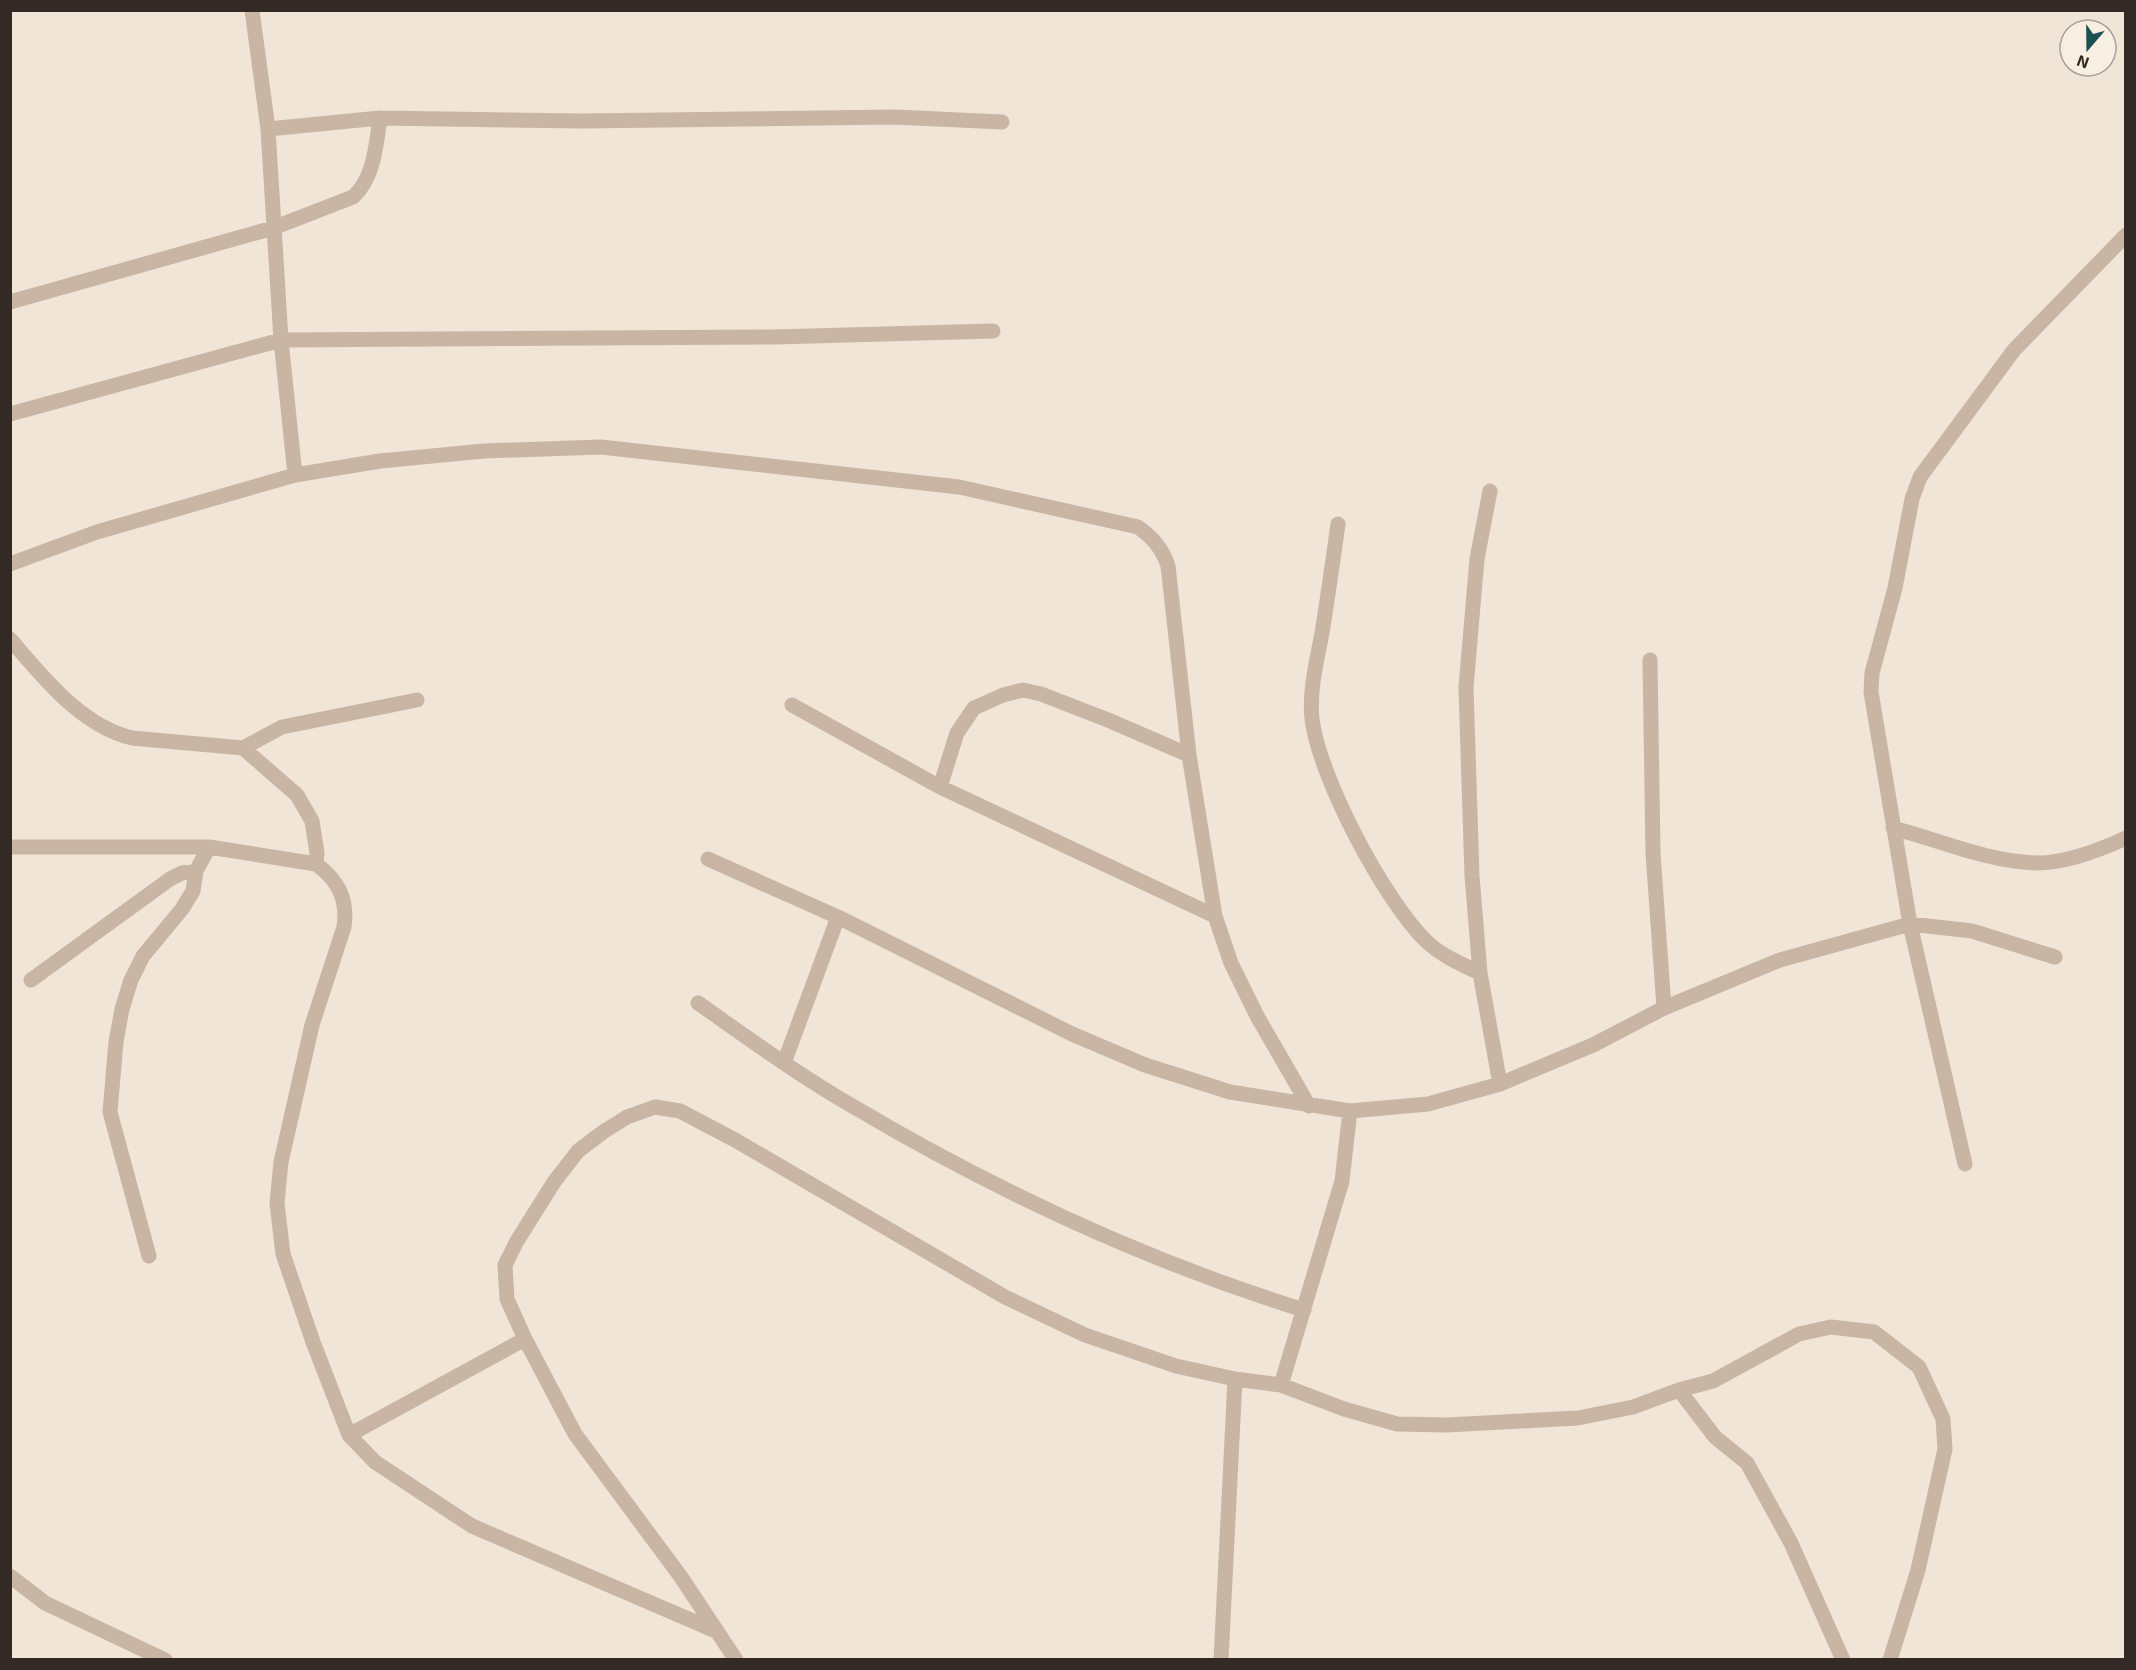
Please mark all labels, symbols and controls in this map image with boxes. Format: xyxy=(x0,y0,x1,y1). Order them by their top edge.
north arrow xyxy=(2058,18,2118,78)
text: N xyxy=(2074,52,2091,73)

